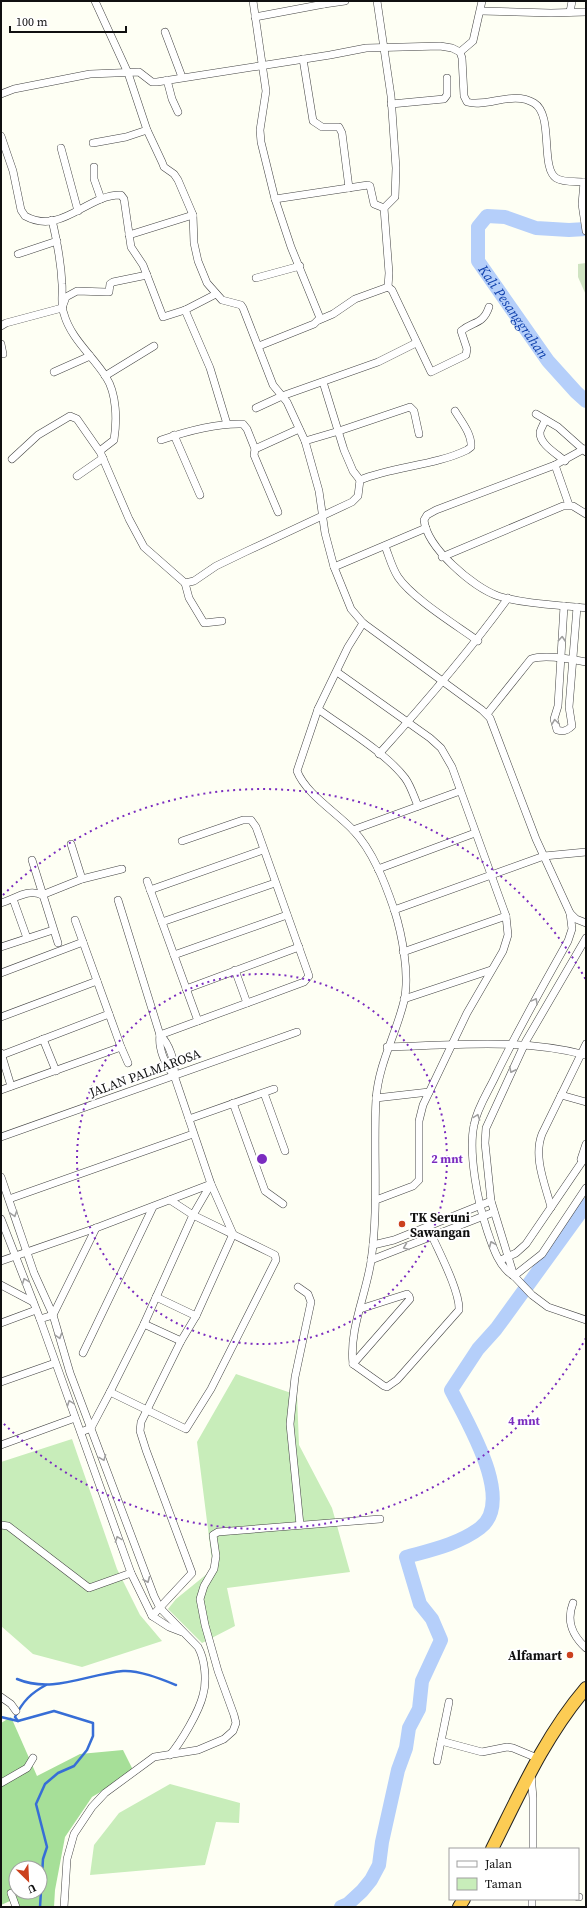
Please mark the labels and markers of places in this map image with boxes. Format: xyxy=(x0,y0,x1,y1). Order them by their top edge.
centre of rings xyxy=(255,1152,269,1166)
place label: TK Seruni Sawangan xyxy=(410,1209,470,1241)
marker: TK Seruni Sawangan xyxy=(397,1219,407,1229)
place label: Alfamart xyxy=(508,1647,562,1664)
marker: Alfamart xyxy=(565,1650,575,1660)

